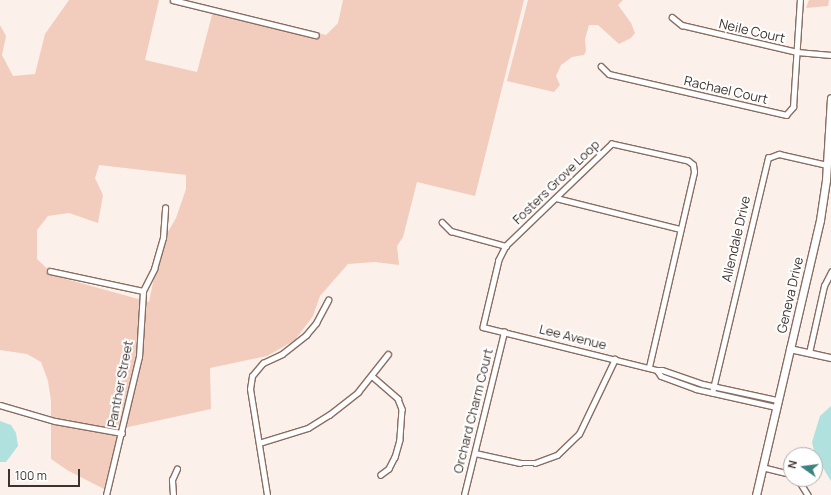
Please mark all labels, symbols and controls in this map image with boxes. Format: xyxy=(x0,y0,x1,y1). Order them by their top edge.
street label: Neile Court xyxy=(717,16,787,46)
street label: Rachael Court xyxy=(683,73,769,107)
street label: Fosters Grove Loop xyxy=(509,137,603,227)
street label: Allendale Drive xyxy=(719,194,753,284)
street label: Geneva Drive xyxy=(774,255,806,335)
street label: Lee Avenue xyxy=(538,321,608,353)
street label: Panther Street xyxy=(104,339,136,429)
street label: Orchard Charm Court xyxy=(450,347,496,475)
north arrow xyxy=(783,447,823,487)
text: N xyxy=(784,459,800,470)
scale bar xyxy=(10,461,82,487)
text: 100 m xyxy=(15,467,47,484)

